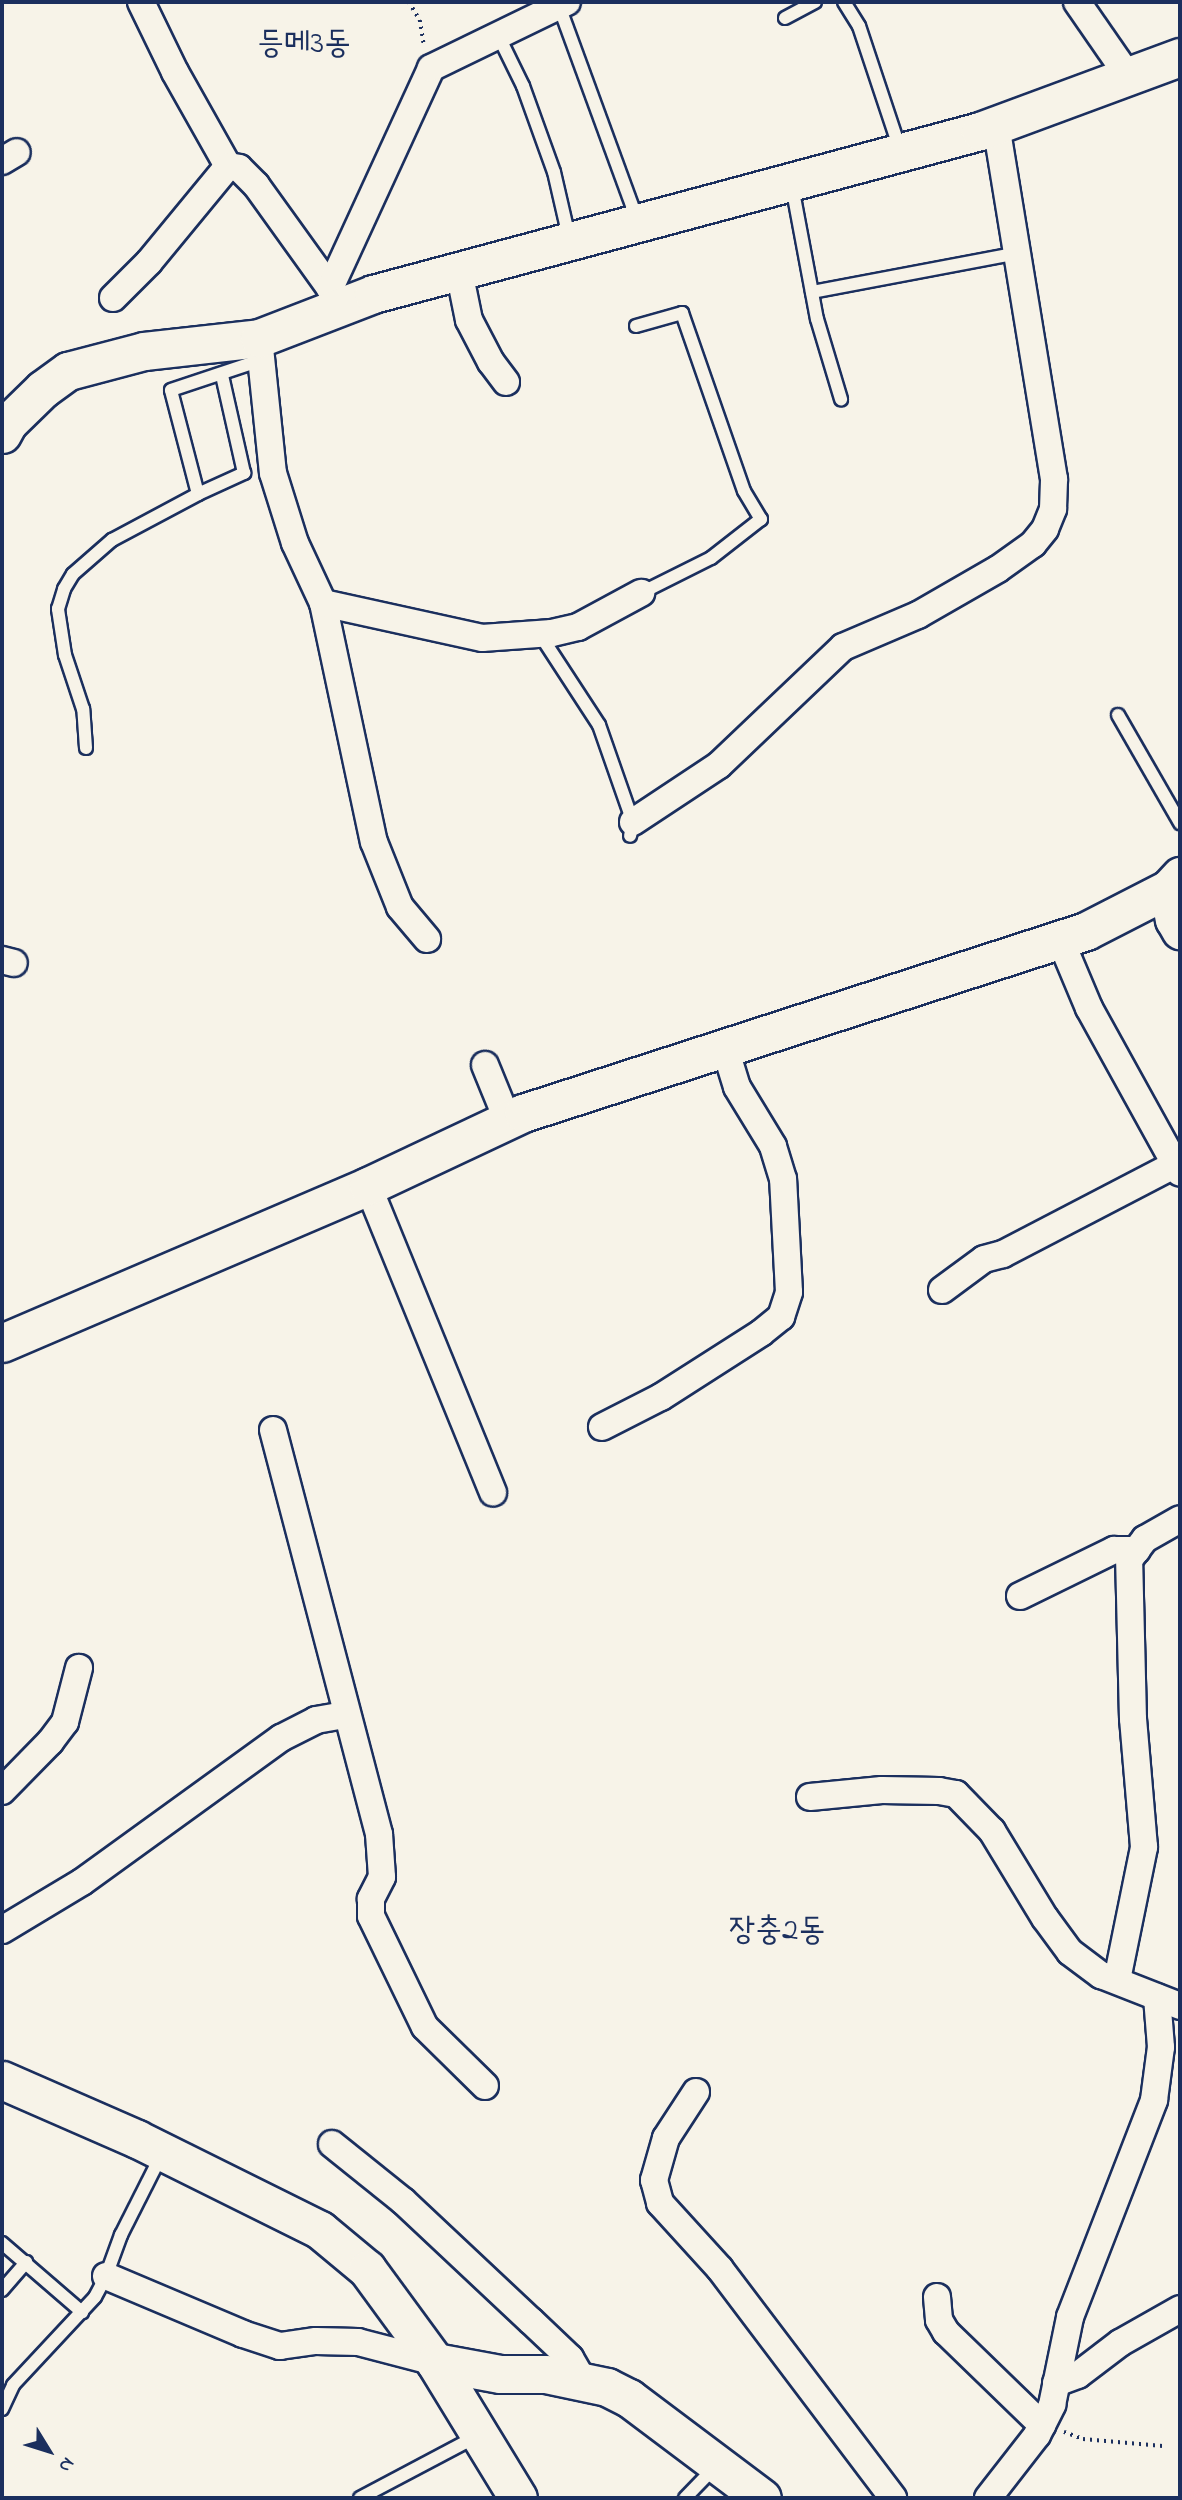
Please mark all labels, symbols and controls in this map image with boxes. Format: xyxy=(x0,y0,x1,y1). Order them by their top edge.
district label: 등메3동 xyxy=(257,25,351,65)
district label: 장충2동 xyxy=(729,1912,825,1952)
north arrow xyxy=(14,2416,84,2486)
text: N xyxy=(51,2451,81,2478)

